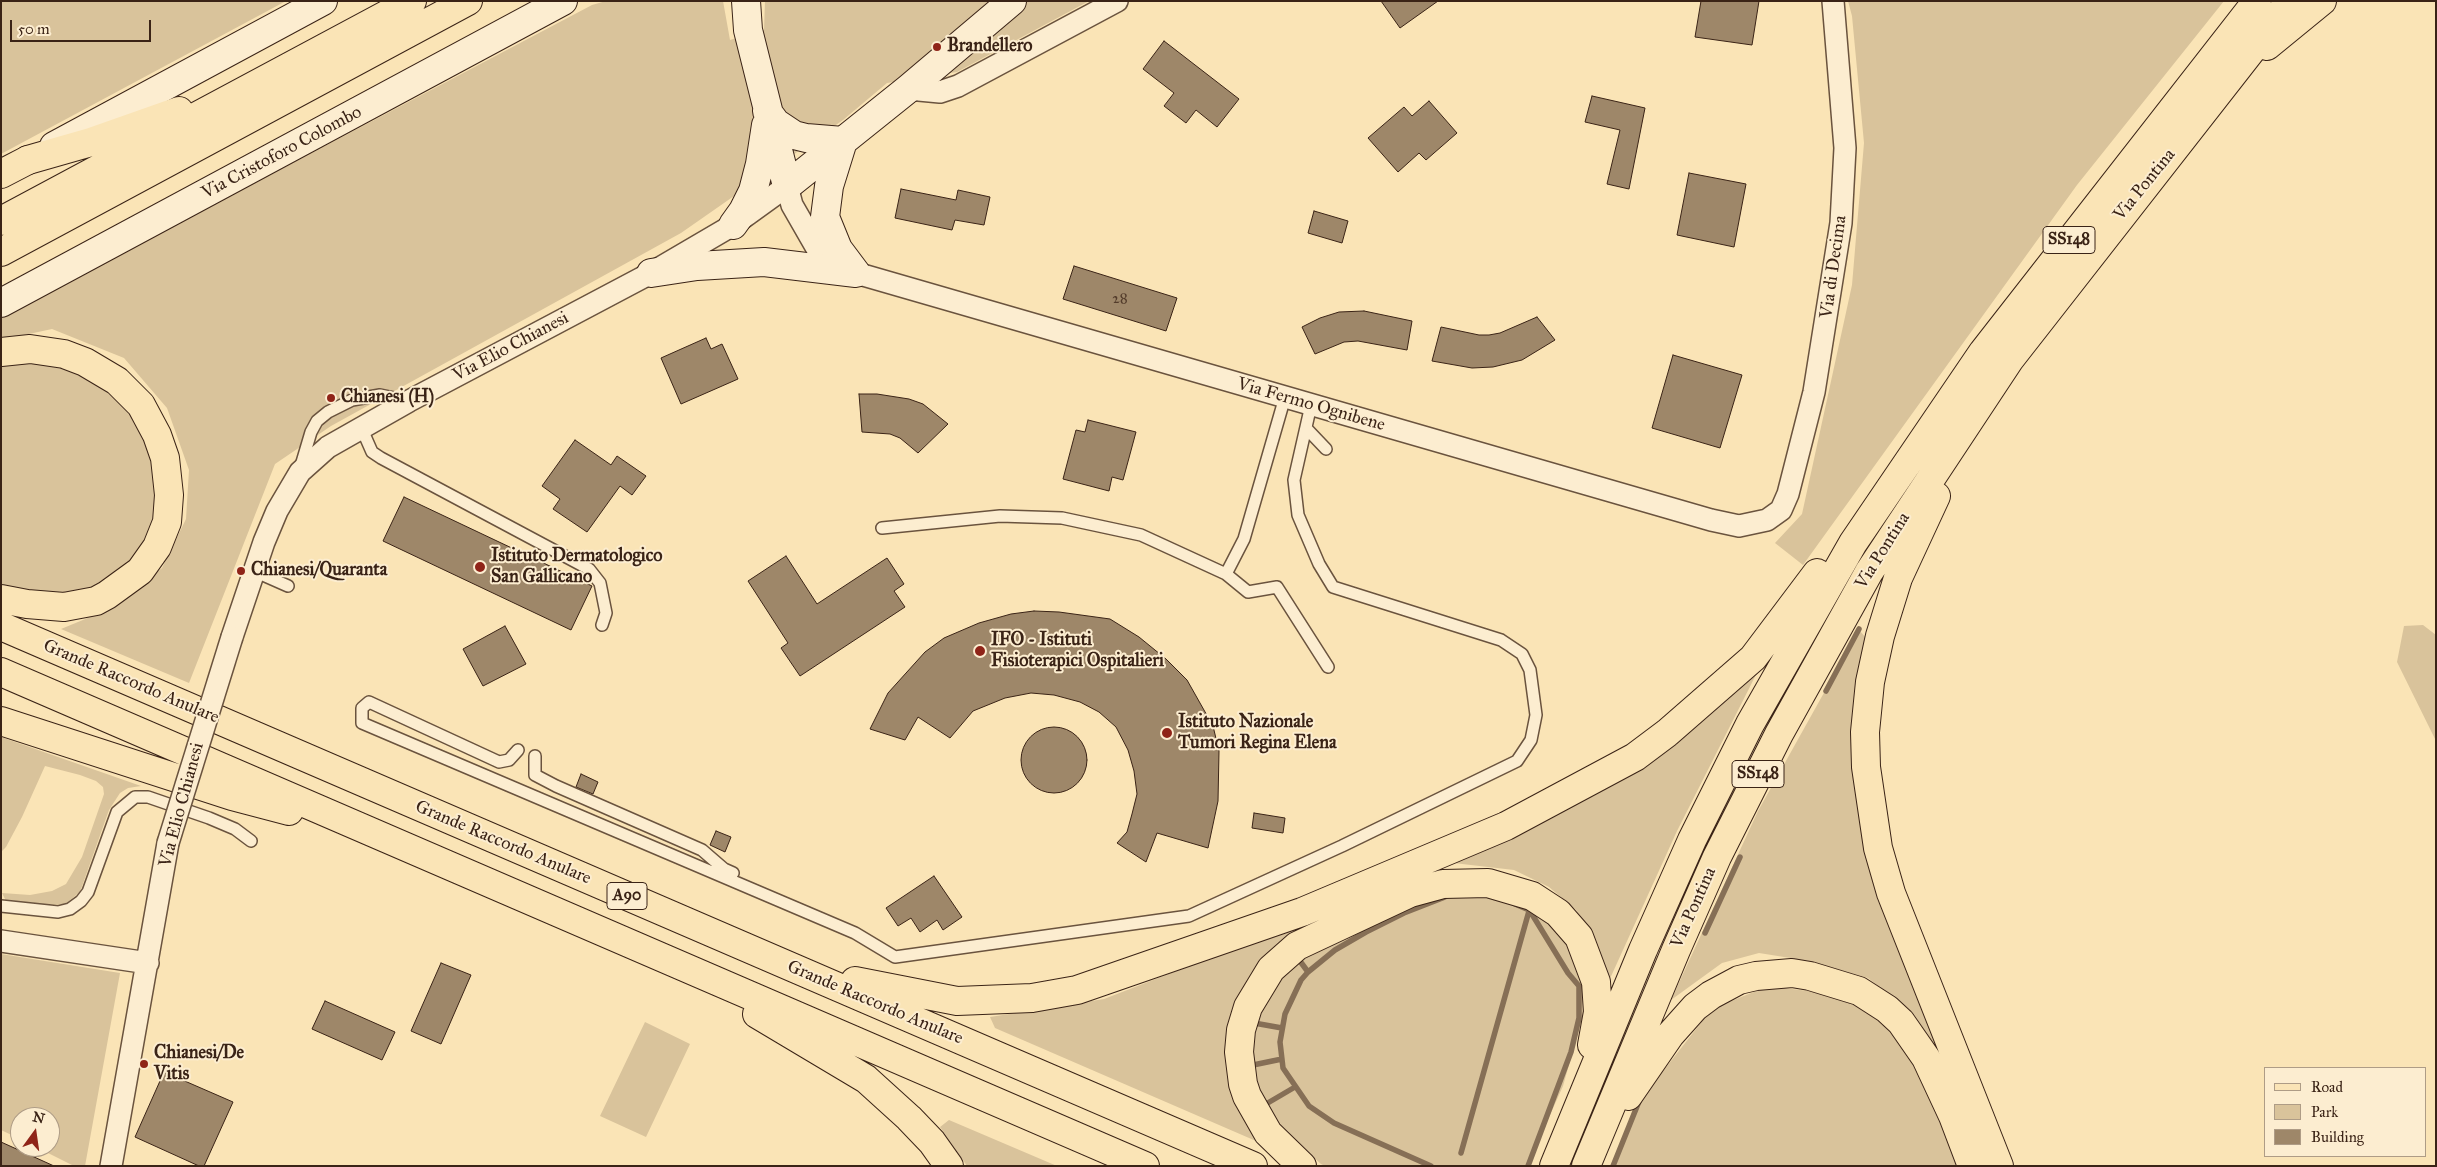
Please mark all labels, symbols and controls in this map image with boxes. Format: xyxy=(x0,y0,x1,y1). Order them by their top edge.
scale bar xyxy=(12,10,154,42)
text: 50 m xyxy=(18,20,50,38)
place label: Brandellero xyxy=(947,36,1032,58)
marker: Brandellero xyxy=(931,41,943,53)
street label: Via Cristoforo Colombo xyxy=(198,102,366,204)
street label: Via Pontina xyxy=(2109,145,2181,225)
street label: Via di Decima xyxy=(1816,214,1852,320)
road number: SS148 xyxy=(2043,226,2095,254)
house number: 28 xyxy=(1112,290,1128,308)
street label: Via Elio Chianesi xyxy=(449,307,573,387)
street label: Via Fermo Ognibene xyxy=(1235,374,1387,436)
place label: Chianesi (H) xyxy=(341,387,434,409)
marker: Chianesi (H) xyxy=(325,392,337,404)
street label: Via Pontina xyxy=(1851,509,1915,593)
place label: Istituto Dermatologico San Gallicano xyxy=(491,546,663,588)
place label: Chianesi/Quaranta xyxy=(251,560,387,582)
marker: Istituto Dermatologico San Gallicano xyxy=(473,560,487,574)
marker: Chianesi/Quaranta xyxy=(235,565,247,577)
place label: IFO - Istituti Fisioterapici Ospitalieri xyxy=(991,630,1164,672)
street label: Grande Raccordo Anulare xyxy=(40,635,222,729)
marker: IFO - Istituti Fisioterapici Ospitalieri xyxy=(973,644,987,658)
place label: Istituto Nazionale Tumori Regina Elena xyxy=(1178,712,1337,754)
marker: Istituto Nazionale Tumori Regina Elena xyxy=(1160,726,1174,740)
street label: Via Elio Chianesi xyxy=(155,740,209,870)
road number: SS148 xyxy=(1732,761,1784,788)
street label: Grande Raccordo Anulare xyxy=(412,796,594,890)
street label: Via Pontina xyxy=(1667,864,1721,952)
road number: A90 xyxy=(607,882,647,909)
street label: Grande Raccordo Anulare xyxy=(784,956,966,1050)
place label: Chianesi/De Vitis xyxy=(154,1043,244,1086)
marker: Chianesi/De Vitis xyxy=(138,1058,150,1070)
legend xyxy=(2264,1067,2427,1157)
text: Road xyxy=(2311,1078,2343,1096)
text: Park xyxy=(2311,1103,2338,1121)
north arrow xyxy=(10,1107,60,1157)
text: N xyxy=(31,1108,46,1128)
text: Building xyxy=(2311,1128,2364,1146)

